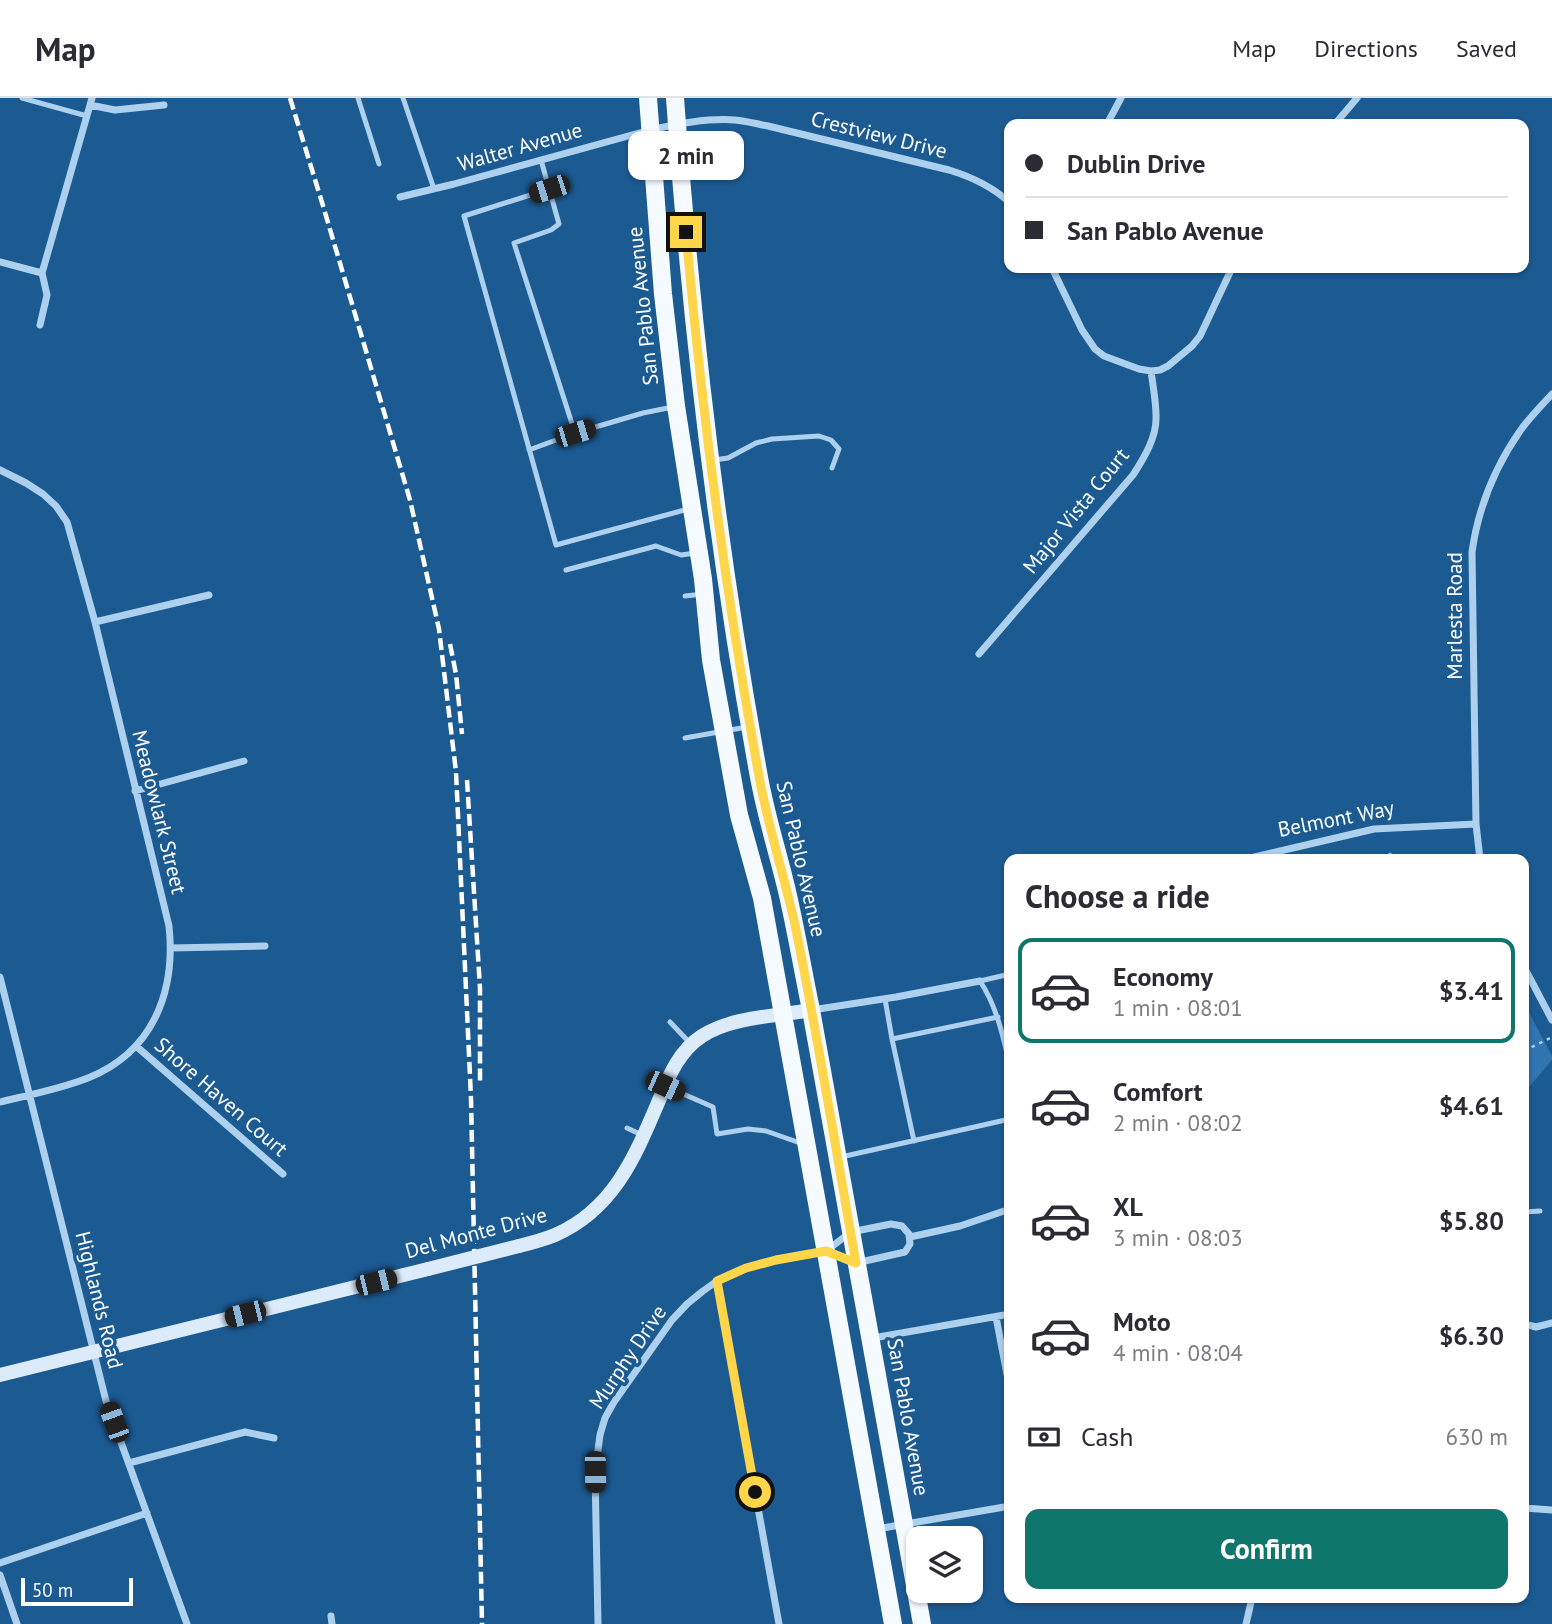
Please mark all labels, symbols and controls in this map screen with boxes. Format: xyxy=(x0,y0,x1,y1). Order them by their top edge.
text: Map xyxy=(35,27,96,70)
text: Map xyxy=(1232,33,1276,64)
text: Directions xyxy=(1314,33,1418,64)
text: Saved xyxy=(1456,33,1517,64)
street label: Crestview Drive xyxy=(808,105,950,164)
street label: Walter Avenue xyxy=(454,116,585,177)
callout: 2 min xyxy=(628,130,744,180)
text: 2 min xyxy=(658,141,714,170)
text: Dublin Drive xyxy=(1067,147,1206,180)
car xyxy=(526,173,573,205)
text: San Pablo Avenue xyxy=(1067,214,1264,247)
route end xyxy=(670,216,702,248)
street label: San Pablo Avenue xyxy=(621,225,664,387)
car xyxy=(552,417,599,449)
street label: Major Vista Court xyxy=(1017,442,1135,579)
street label: Marlesta Road xyxy=(1441,552,1468,680)
street label: Meadowlark Street xyxy=(126,727,193,897)
street label: San Pablo Avenue xyxy=(770,778,833,940)
street label: Belmont Way xyxy=(1275,794,1397,843)
text: Choose a ride xyxy=(1025,875,1210,917)
icon: car xyxy=(1029,959,1092,1022)
text: Economy xyxy=(1113,960,1213,993)
text: $3.41 xyxy=(1439,974,1504,1007)
text: 1 min · 08:01 xyxy=(1113,993,1243,1022)
street label: Shore Haven Court xyxy=(149,1031,294,1162)
car xyxy=(642,1068,689,1104)
icon: car xyxy=(1029,1074,1092,1137)
text: Comfort xyxy=(1113,1075,1203,1108)
text: $4.61 xyxy=(1439,1089,1504,1122)
text: 2 min · 08:02 xyxy=(1113,1108,1243,1137)
icon: car xyxy=(1029,1189,1092,1252)
text: XL xyxy=(1113,1190,1143,1223)
street label: Del Monte Drive xyxy=(402,1201,550,1264)
text: $5.80 xyxy=(1439,1204,1504,1237)
text: 3 min · 08:03 xyxy=(1113,1223,1243,1252)
street label: Highlands Road xyxy=(69,1228,130,1371)
car xyxy=(354,1267,399,1297)
car xyxy=(223,1299,268,1329)
street label: Murphy Drive xyxy=(583,1300,672,1414)
icon: car xyxy=(1029,1304,1092,1367)
text: Moto xyxy=(1113,1305,1171,1338)
text: $6.30 xyxy=(1439,1319,1504,1352)
street label: San Pablo Avenue xyxy=(881,1336,936,1498)
text: 4 min · 08:04 xyxy=(1113,1338,1243,1367)
car xyxy=(97,1399,132,1445)
icon: cash xyxy=(1025,1418,1063,1456)
text: Cash xyxy=(1081,1420,1133,1453)
text: 630 m xyxy=(1446,1422,1508,1451)
car xyxy=(585,1451,606,1493)
route start xyxy=(739,1476,771,1508)
button: Confirm xyxy=(1025,1509,1508,1589)
map controls xyxy=(906,1526,983,1603)
button: layers xyxy=(906,1526,983,1603)
scale bar xyxy=(21,1575,133,1607)
text: 50 m xyxy=(32,1578,73,1602)

